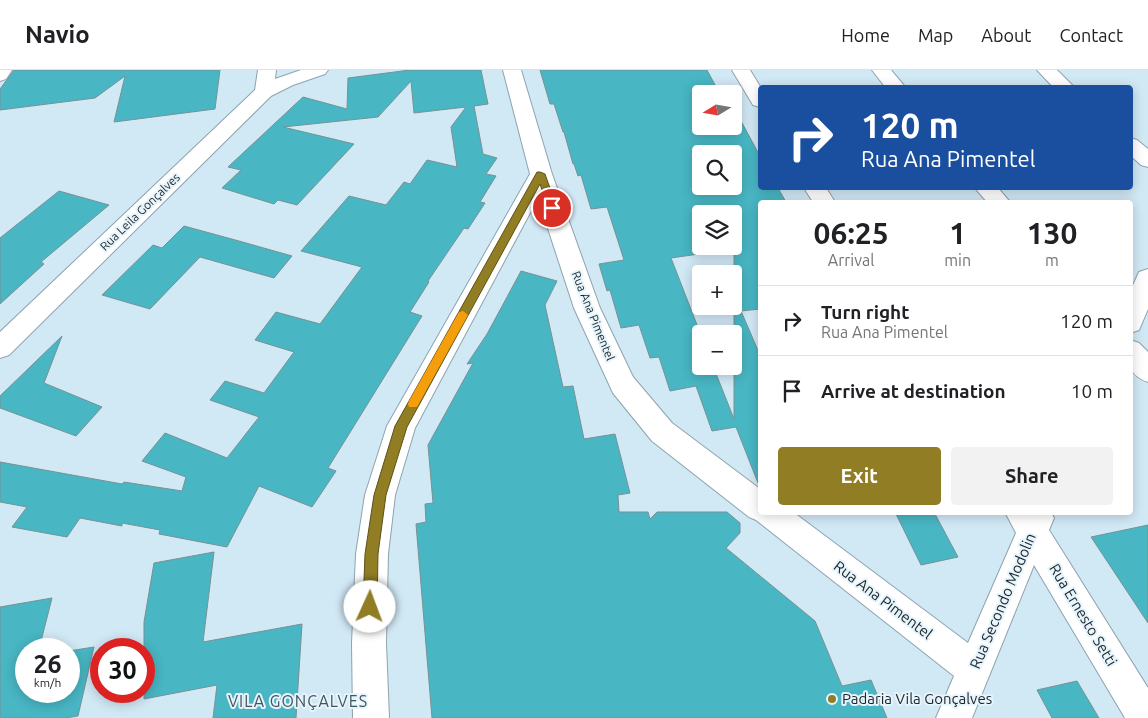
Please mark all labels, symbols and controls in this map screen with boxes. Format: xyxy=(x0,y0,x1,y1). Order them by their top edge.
text: Navio xyxy=(25,21,90,48)
text: Home xyxy=(841,25,890,45)
text: Map xyxy=(918,25,953,45)
text: About xyxy=(981,25,1031,45)
text: Contact xyxy=(1059,25,1123,45)
north arrow xyxy=(692,85,742,135)
map controls xyxy=(692,85,742,375)
icon: right xyxy=(778,105,843,170)
text: 120 m xyxy=(861,105,959,145)
button: search xyxy=(692,145,742,195)
text: Rua Ana Pimentel xyxy=(861,146,1036,171)
street label: Rua Leila Gonçalves xyxy=(97,170,182,253)
pin xyxy=(531,187,573,229)
icon: arrive xyxy=(538,194,566,222)
button: layers xyxy=(692,205,742,255)
text: 06:25 xyxy=(814,216,889,250)
text: 1 xyxy=(949,216,966,250)
text: 130 xyxy=(1027,216,1077,250)
text: Arrival xyxy=(828,251,874,269)
text: min xyxy=(944,251,971,269)
text: m xyxy=(1045,251,1059,269)
button: + xyxy=(692,265,742,315)
street label: Rua Ana Pimentel xyxy=(570,269,617,362)
text: Turn right xyxy=(821,301,909,323)
icon: right xyxy=(778,307,806,335)
text: 120 m xyxy=(1060,310,1113,332)
text: Rua Ana Pimentel xyxy=(821,323,948,341)
button: − xyxy=(692,325,742,375)
icon: arrive xyxy=(778,377,806,405)
text: Arrive at destination xyxy=(821,380,1006,402)
text: 10 m xyxy=(1071,380,1113,402)
button: Exit xyxy=(778,447,941,505)
button: Share xyxy=(951,447,1113,505)
street label: Rua Secondo Modolin xyxy=(966,530,1039,671)
street label: Rua Ana Pimentel xyxy=(831,557,936,642)
street label: Rua Ernesto Setti xyxy=(1046,561,1121,669)
position arrow xyxy=(343,580,395,632)
speed limit sign: 30 xyxy=(90,638,155,703)
text: 26 xyxy=(33,650,62,678)
text: km/h xyxy=(34,676,61,689)
place label: Padaria Vila Gonçalves xyxy=(842,690,992,707)
district label: VILA GONÇALVES xyxy=(228,692,368,710)
marker: Padaria Vila Gonçalves xyxy=(826,693,838,705)

